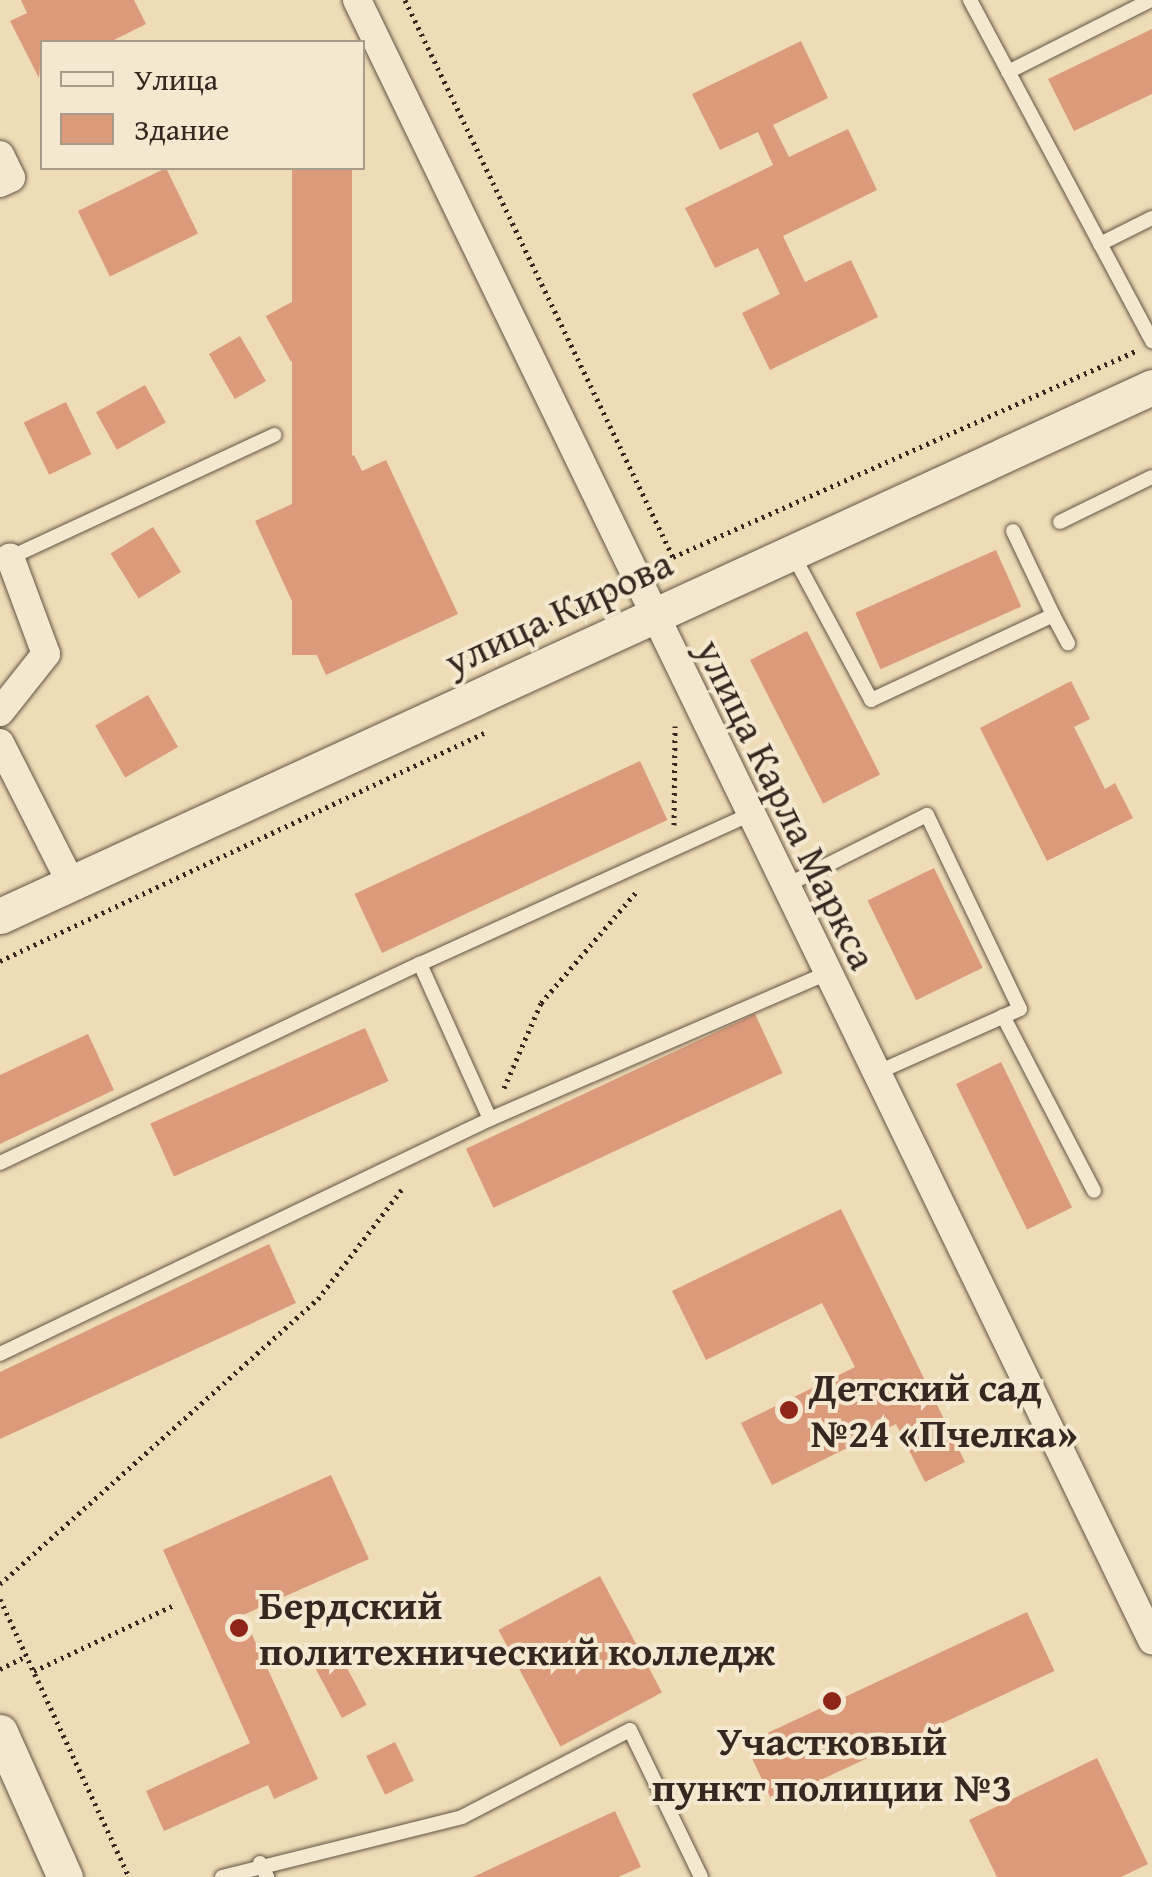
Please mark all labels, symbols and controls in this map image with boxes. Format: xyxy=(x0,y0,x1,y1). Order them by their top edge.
legend xyxy=(40,40,365,170)
text: Улица xyxy=(134,57,218,101)
text: Здание xyxy=(134,107,229,151)
street label: улица Кирова xyxy=(437,538,679,686)
street label: улица Карла Маркса xyxy=(686,631,888,977)
place label: Детский сад №24 «Пчелка» xyxy=(809,1363,1078,1457)
marker: Детский сад №24 «Пчелка» xyxy=(778,1399,800,1421)
place label: Бердский политехнический колледж xyxy=(259,1581,775,1675)
marker: Бердский политехнический колледж xyxy=(228,1617,250,1639)
marker: Участковый пункт полиции №3 xyxy=(821,1690,843,1712)
place label: Участковый пункт полиции №3 xyxy=(652,1717,1012,1811)

